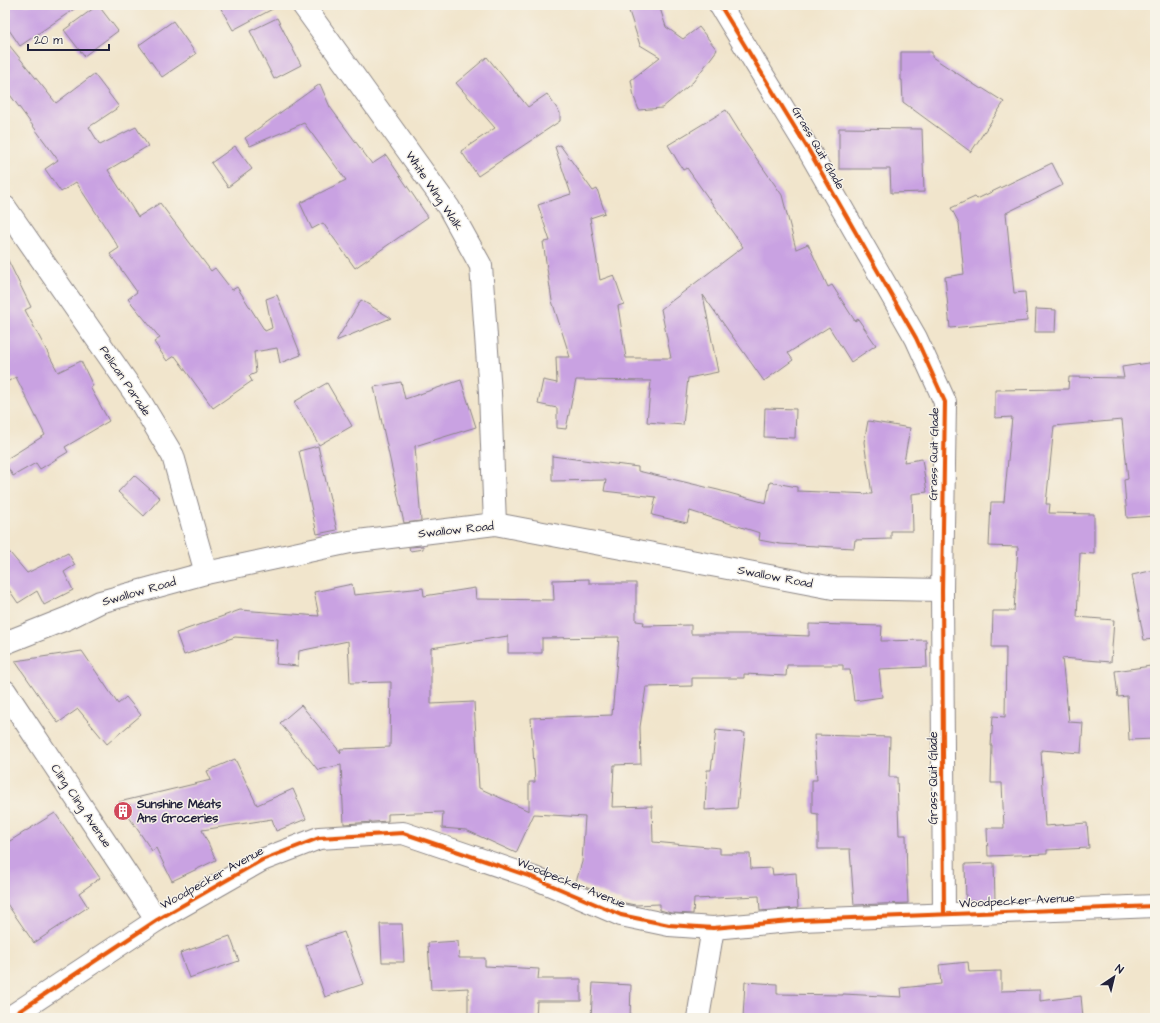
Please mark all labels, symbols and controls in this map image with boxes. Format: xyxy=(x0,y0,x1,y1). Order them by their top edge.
scale bar xyxy=(28,26,109,52)
text: 20 m xyxy=(34,32,63,49)
street label: Grass Quit Glade xyxy=(787,104,849,193)
street label: White Wing Walk xyxy=(400,148,467,235)
street label: Pelican Parade xyxy=(95,342,155,420)
street label: Grass Quit Glade xyxy=(925,407,943,501)
street label: Swallow Road xyxy=(417,518,495,542)
street label: Swallow Road xyxy=(736,561,814,593)
street label: Swallow Road xyxy=(100,573,178,611)
street label: Grass Quit Glade xyxy=(925,731,942,824)
street label: Cling Cling Avenue xyxy=(46,761,116,852)
place label: Sunshine Méats Ans Groceries xyxy=(136,796,221,827)
building icon: Sunshine Méats Ans Groceries xyxy=(112,800,134,822)
street label: Woodpecker Avenue xyxy=(157,842,267,914)
street label: Woodpecker Avenue xyxy=(514,853,628,913)
street label: Woodpecker Avenue xyxy=(959,889,1076,913)
north arrow xyxy=(1094,957,1134,997)
text: N xyxy=(1112,961,1127,977)

